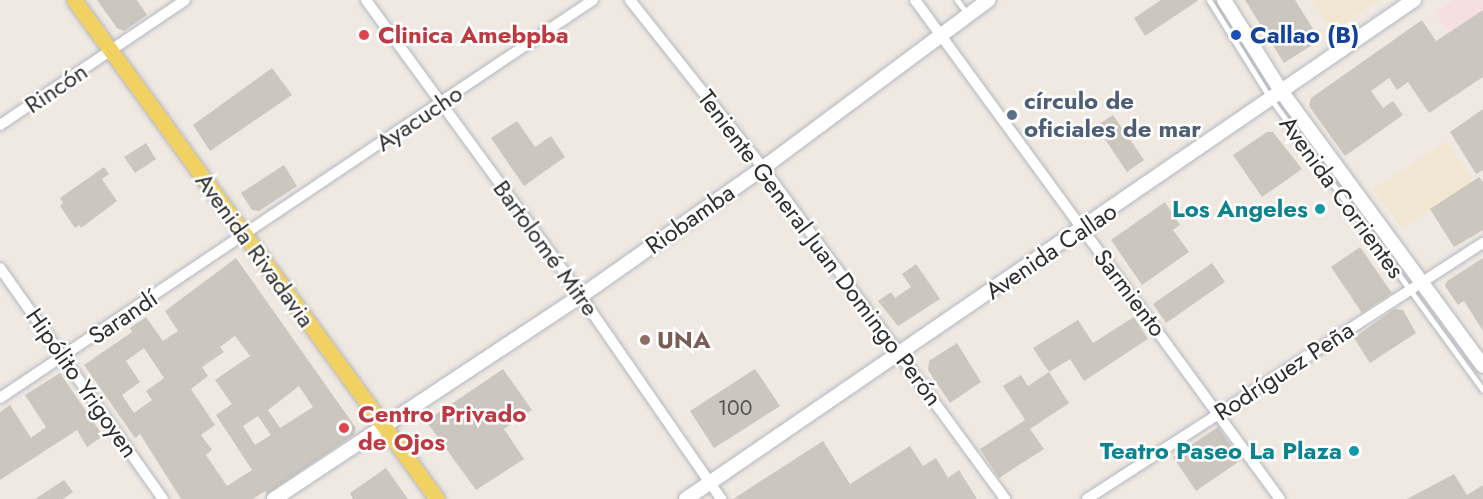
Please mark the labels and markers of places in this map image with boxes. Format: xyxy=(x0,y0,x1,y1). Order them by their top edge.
place label: Clinica Amebpba xyxy=(378,21,569,49)
place label: Callao (B) xyxy=(1250,21,1359,49)
marker: Clinica Amebpba xyxy=(355,26,373,44)
marker: Callao (B) xyxy=(1227,26,1245,44)
place label: círculo de oficiales de mar xyxy=(1024,87,1201,143)
marker: círculo de oficiales de mar xyxy=(1005,108,1019,122)
place label: Los Angeles xyxy=(1172,195,1308,223)
marker: Los Angeles xyxy=(1313,202,1327,216)
place label: UNA xyxy=(657,326,711,354)
marker: UNA xyxy=(638,333,652,347)
place label: Centro Privado de Ojos xyxy=(358,400,526,456)
marker: Centro Privado de Ojos xyxy=(335,419,353,437)
place label: Teatro Paseo La Plaza xyxy=(1100,437,1342,465)
marker: Teatro Paseo La Plaza xyxy=(1347,444,1361,458)

